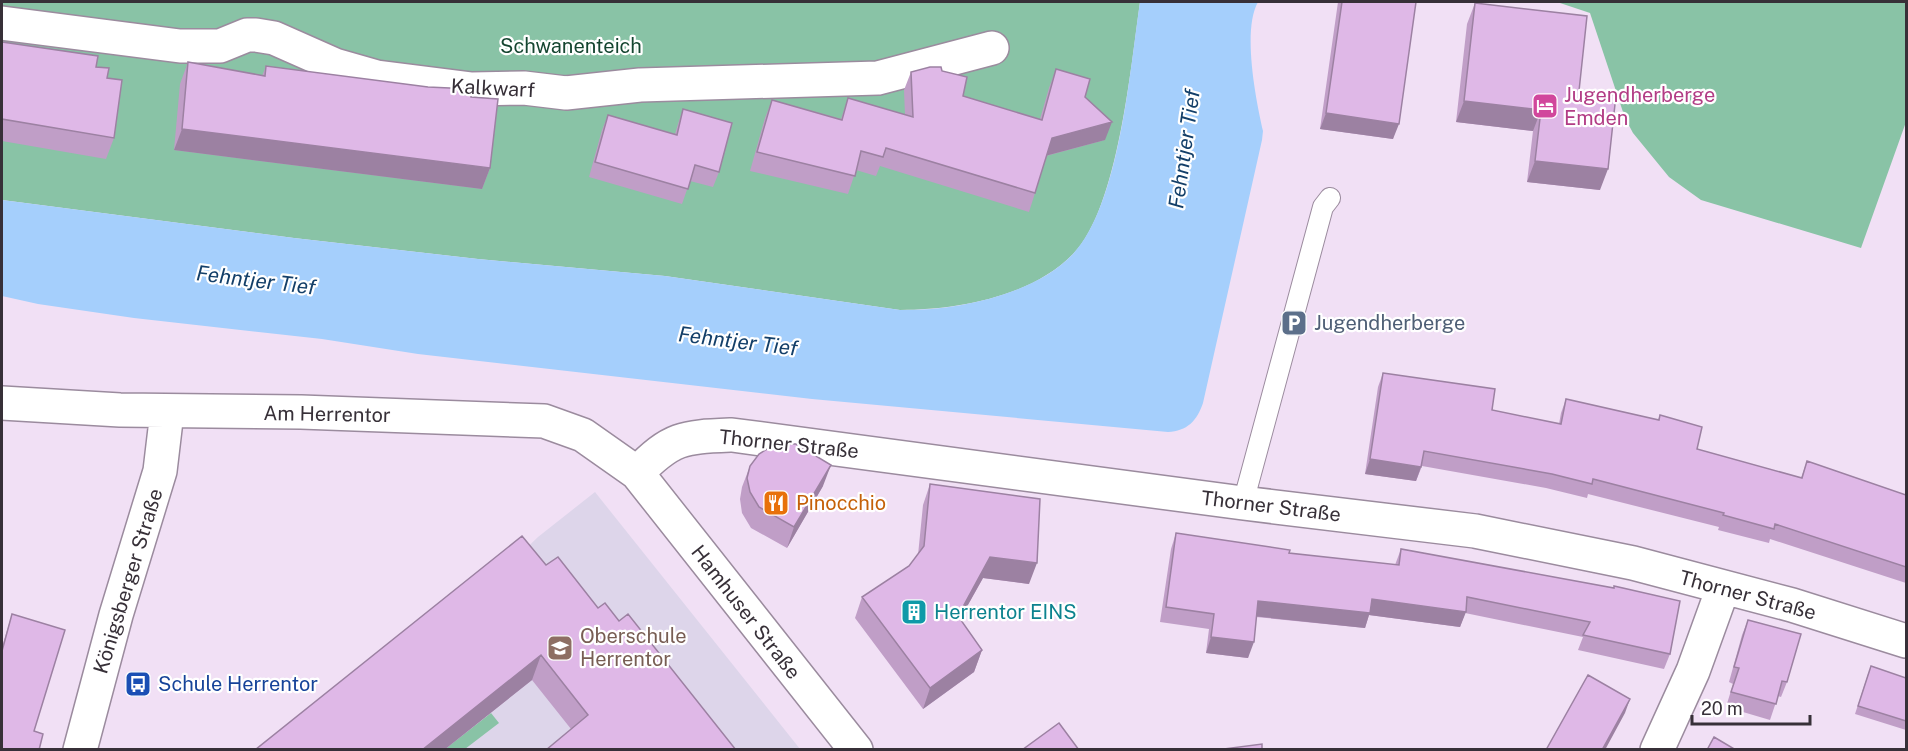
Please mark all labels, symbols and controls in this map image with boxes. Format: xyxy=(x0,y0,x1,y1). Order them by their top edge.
park label: Schwanenteich xyxy=(500,34,642,58)
street label: Kalkwarf xyxy=(450,74,536,102)
place label: Jugendherberge Emden xyxy=(1564,83,1715,130)
water label: Fehntjer Tief xyxy=(1163,87,1205,210)
hotel icon: Jugendherberge Emden xyxy=(1530,91,1560,121)
water label: Fehntjer Tief xyxy=(195,260,318,300)
parking icon: Jugendherberge xyxy=(1279,308,1309,338)
place label: Jugendherberge xyxy=(1314,311,1465,335)
water label: Fehntjer Tief xyxy=(677,321,800,361)
street label: Am Herrentor xyxy=(263,401,391,427)
street label: Thorner Straße xyxy=(718,425,860,463)
street label: Königsberger Straße xyxy=(88,486,168,676)
street label: Thorner Straße xyxy=(1200,486,1342,526)
restaurant icon: Pinocchio xyxy=(761,488,791,518)
place label: Pinocchio xyxy=(796,491,886,515)
street label: Hamhuser Straße xyxy=(686,540,806,684)
street label: Thorner Straße xyxy=(1677,565,1819,625)
building icon: Herrentor EINS xyxy=(899,597,929,627)
place label: Herrentor EINS xyxy=(934,600,1077,624)
place label: Oberschule Herrentor xyxy=(580,624,687,671)
school or university icon: Oberschule Herrentor xyxy=(545,633,575,663)
bus stop icon: Schule Herrentor xyxy=(123,669,153,699)
place label: Schule Herrentor xyxy=(158,672,318,696)
scale bar xyxy=(1692,688,1810,726)
text: 20 m xyxy=(1701,698,1743,719)

